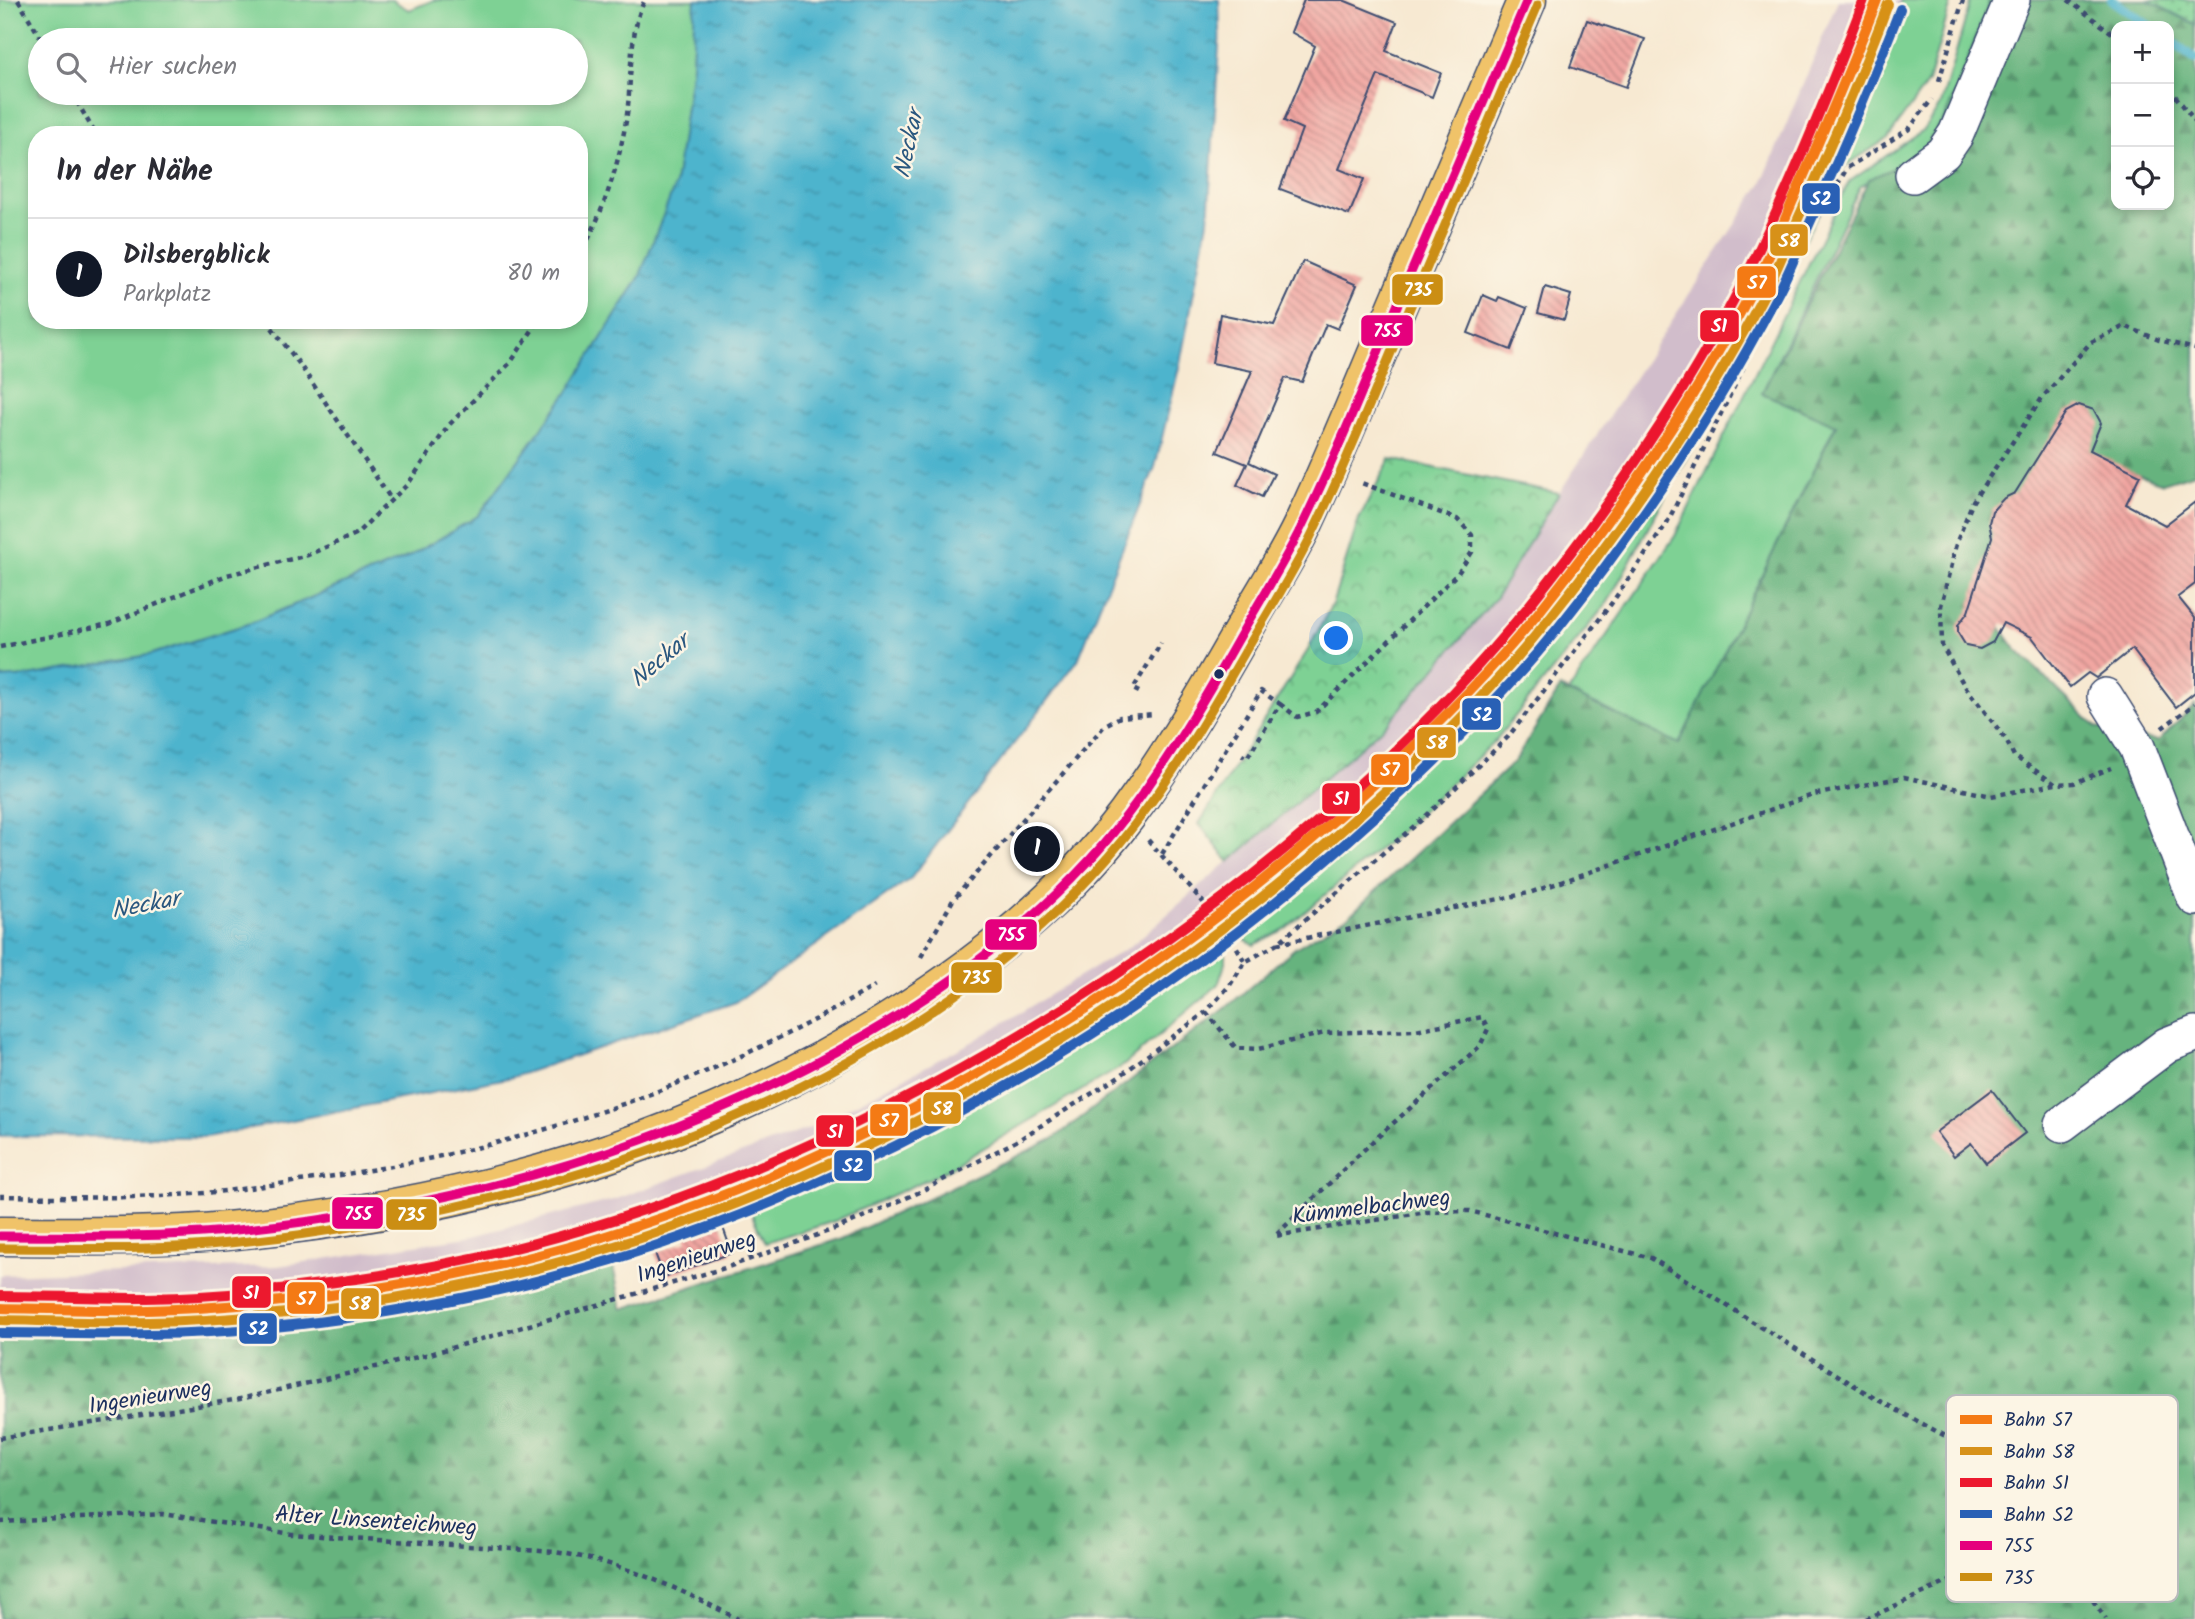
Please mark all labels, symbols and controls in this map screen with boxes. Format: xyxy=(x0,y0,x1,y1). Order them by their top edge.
map controls xyxy=(2111,21,2174,210)
button: + xyxy=(2111,21,2174,84)
search box xyxy=(28,28,588,105)
text: Hier suchen xyxy=(108,46,237,88)
icon: search xyxy=(52,48,90,86)
button: − xyxy=(2111,84,2174,147)
water label: Neckar xyxy=(883,102,937,182)
button: locate xyxy=(2111,147,2174,210)
text: In der Nähe xyxy=(56,148,213,196)
line badge: S2 xyxy=(1801,182,1841,215)
text: S2 xyxy=(1810,185,1832,215)
line badge: S8 xyxy=(1769,223,1809,257)
text: S8 xyxy=(1778,227,1801,257)
text: Dilsbergblick xyxy=(123,235,269,277)
text: 1 xyxy=(76,256,82,292)
text: 80 m xyxy=(507,256,560,292)
line badge: S7 xyxy=(1736,265,1777,299)
text: S7 xyxy=(1747,269,1768,299)
line badge: 735 xyxy=(1391,273,1444,306)
text: 735 xyxy=(1404,276,1434,306)
text: Parkplatz xyxy=(123,277,211,313)
line badge: S1 xyxy=(1699,309,1740,343)
text: S1 xyxy=(1711,312,1727,342)
line badge: 755 xyxy=(1360,314,1414,347)
text: 755 xyxy=(1373,317,1402,347)
water label: Neckar xyxy=(621,621,702,698)
your location xyxy=(1319,621,1353,655)
unlabelled marker xyxy=(1212,667,1226,681)
line badge: S2 xyxy=(1461,697,1502,731)
text: S2 xyxy=(1471,701,1493,731)
line badge: S8 xyxy=(1416,726,1457,759)
text: S8 xyxy=(1426,729,1449,759)
line badge: S7 xyxy=(1370,753,1410,786)
text: S7 xyxy=(1380,756,1401,786)
line badge: S1 xyxy=(1321,782,1361,815)
text: S1 xyxy=(1333,785,1349,815)
pin: 1 xyxy=(1014,823,1060,875)
water label: Neckar xyxy=(108,879,187,931)
line badge: 755 xyxy=(984,918,1038,951)
text: 755 xyxy=(997,921,1026,951)
line badge: 735 xyxy=(950,961,1003,994)
text: 735 xyxy=(962,964,992,994)
line badge: S8 xyxy=(922,1091,962,1125)
text: S8 xyxy=(931,1095,954,1125)
line badge: S7 xyxy=(869,1103,909,1137)
text: S7 xyxy=(879,1107,900,1137)
line badge: S1 xyxy=(815,1114,855,1148)
text: S1 xyxy=(827,1118,843,1148)
line badge: S2 xyxy=(833,1149,873,1182)
text: S2 xyxy=(842,1152,864,1182)
street label: Kümmelbachweg xyxy=(1290,1180,1453,1236)
line badge: 755 xyxy=(331,1196,384,1230)
line badge: 735 xyxy=(385,1198,438,1231)
text: 755 xyxy=(344,1200,373,1230)
text: 735 xyxy=(397,1201,427,1231)
street label: Ingenieurweg xyxy=(632,1222,761,1294)
line badge: S1 xyxy=(231,1275,272,1309)
text: S1 xyxy=(243,1279,259,1309)
line badge: S7 xyxy=(286,1281,326,1315)
text: S7 xyxy=(296,1285,317,1315)
line badge: S8 xyxy=(340,1287,380,1320)
text: S8 xyxy=(349,1290,372,1320)
line badge: S2 xyxy=(238,1312,278,1345)
text: S2 xyxy=(247,1315,269,1345)
street label: Ingenieurweg xyxy=(86,1370,214,1425)
legend xyxy=(1946,1395,2178,1602)
text: Bahn S7 xyxy=(2004,1406,2073,1436)
text: Bahn S8 xyxy=(2004,1438,2075,1468)
text: Bahn S1 xyxy=(2004,1469,2069,1499)
street label: Alter Linsenteichweg xyxy=(274,1497,478,1547)
text: Bahn S2 xyxy=(2004,1501,2074,1531)
text: 755 xyxy=(2004,1532,2035,1562)
text: 735 xyxy=(2004,1564,2036,1594)

